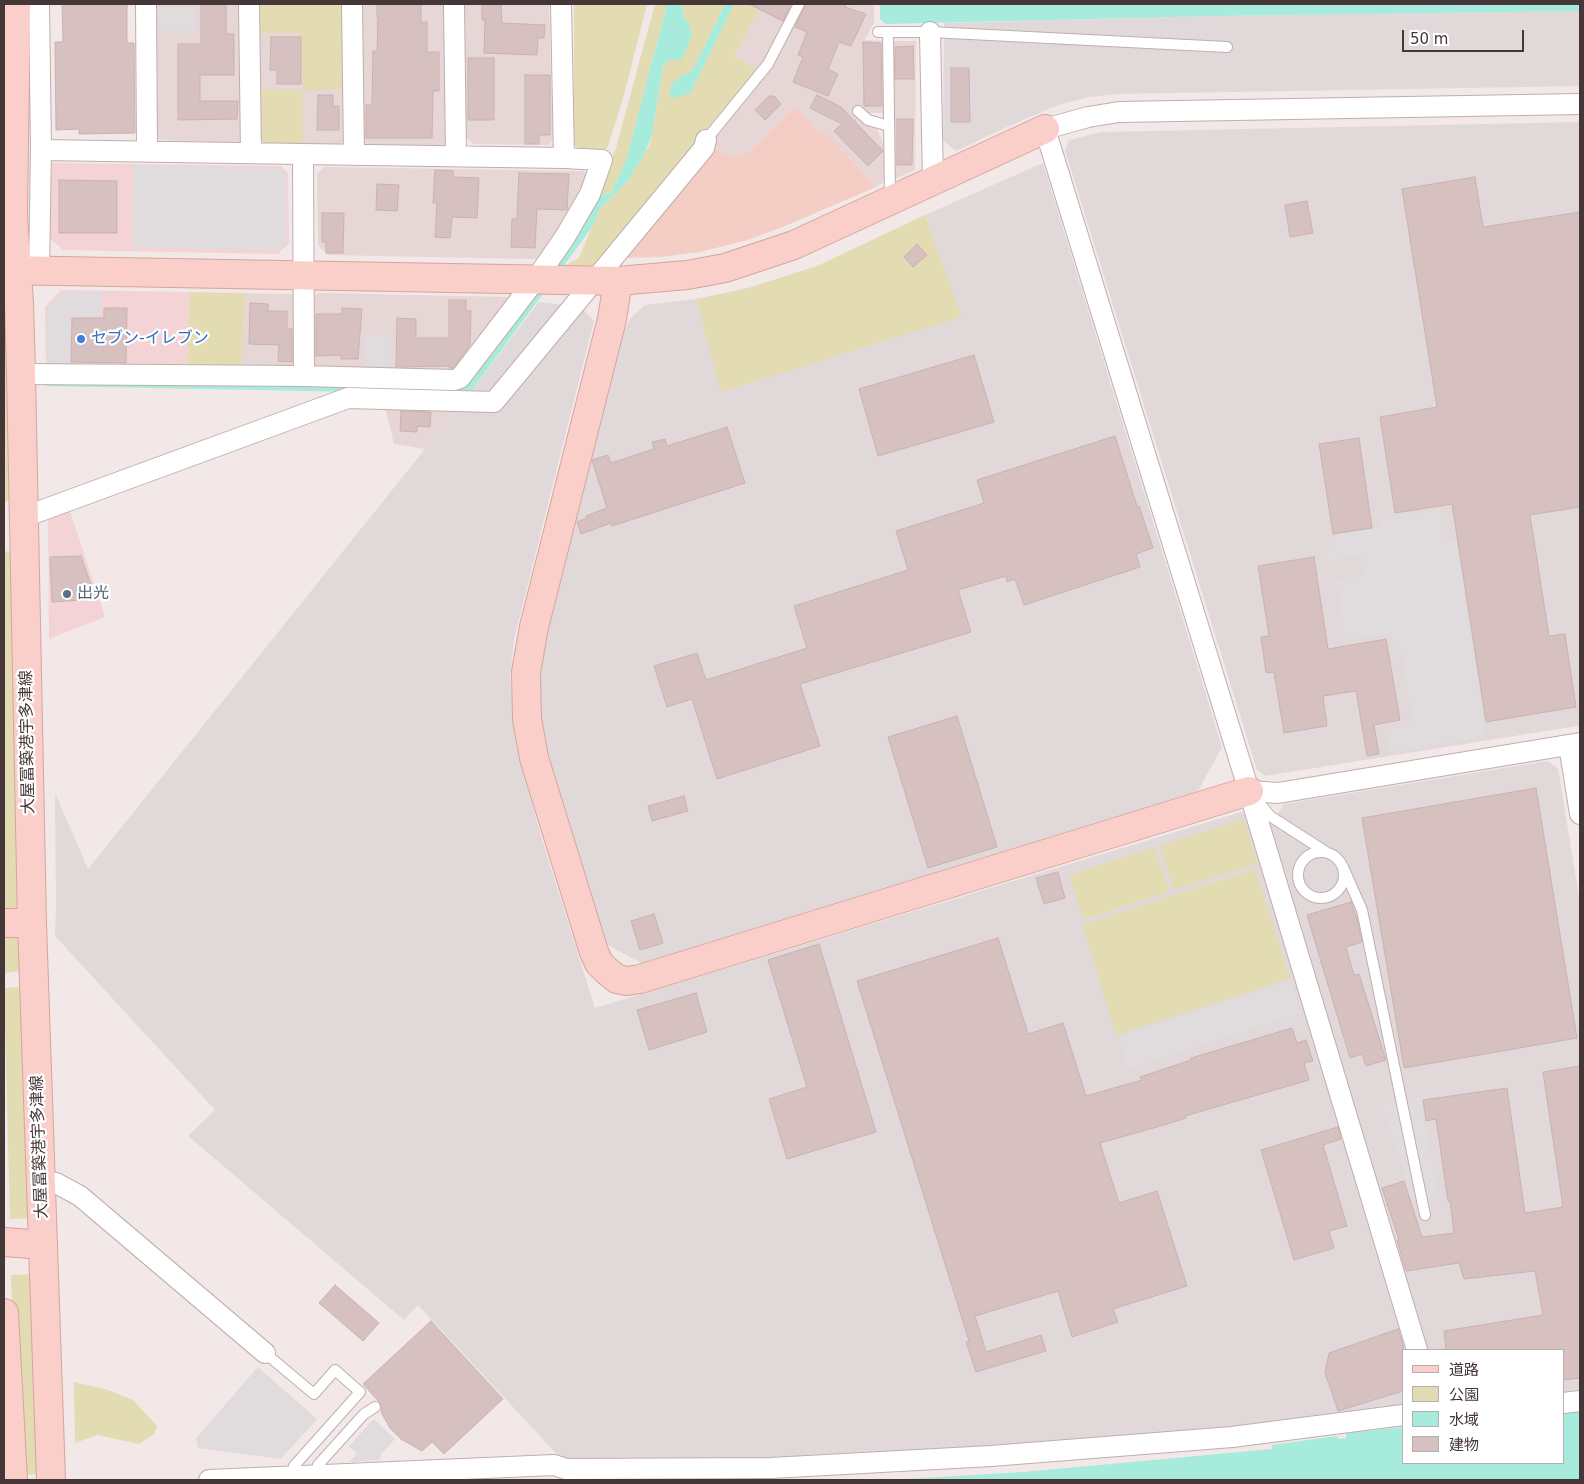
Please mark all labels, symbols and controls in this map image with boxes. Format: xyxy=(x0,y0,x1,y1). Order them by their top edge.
scale bar xyxy=(1404,20,1526,52)
text: 50 m xyxy=(1410,30,1448,48)
place label: セブン-イレブン xyxy=(91,329,209,349)
marker: セブン-イレブン xyxy=(75,333,87,345)
place label: 出光 xyxy=(77,584,109,604)
marker: 出光 xyxy=(61,588,73,600)
street label: 大屋冨築港宇多津線 xyxy=(17,670,39,814)
street label: 大屋冨築港宇多津線 xyxy=(28,1075,52,1219)
legend xyxy=(1402,1349,1564,1464)
text: 道路 xyxy=(1449,1361,1479,1379)
text: 公園 xyxy=(1449,1386,1479,1404)
text: 水域 xyxy=(1449,1411,1479,1429)
text: 建物 xyxy=(1449,1436,1479,1454)

